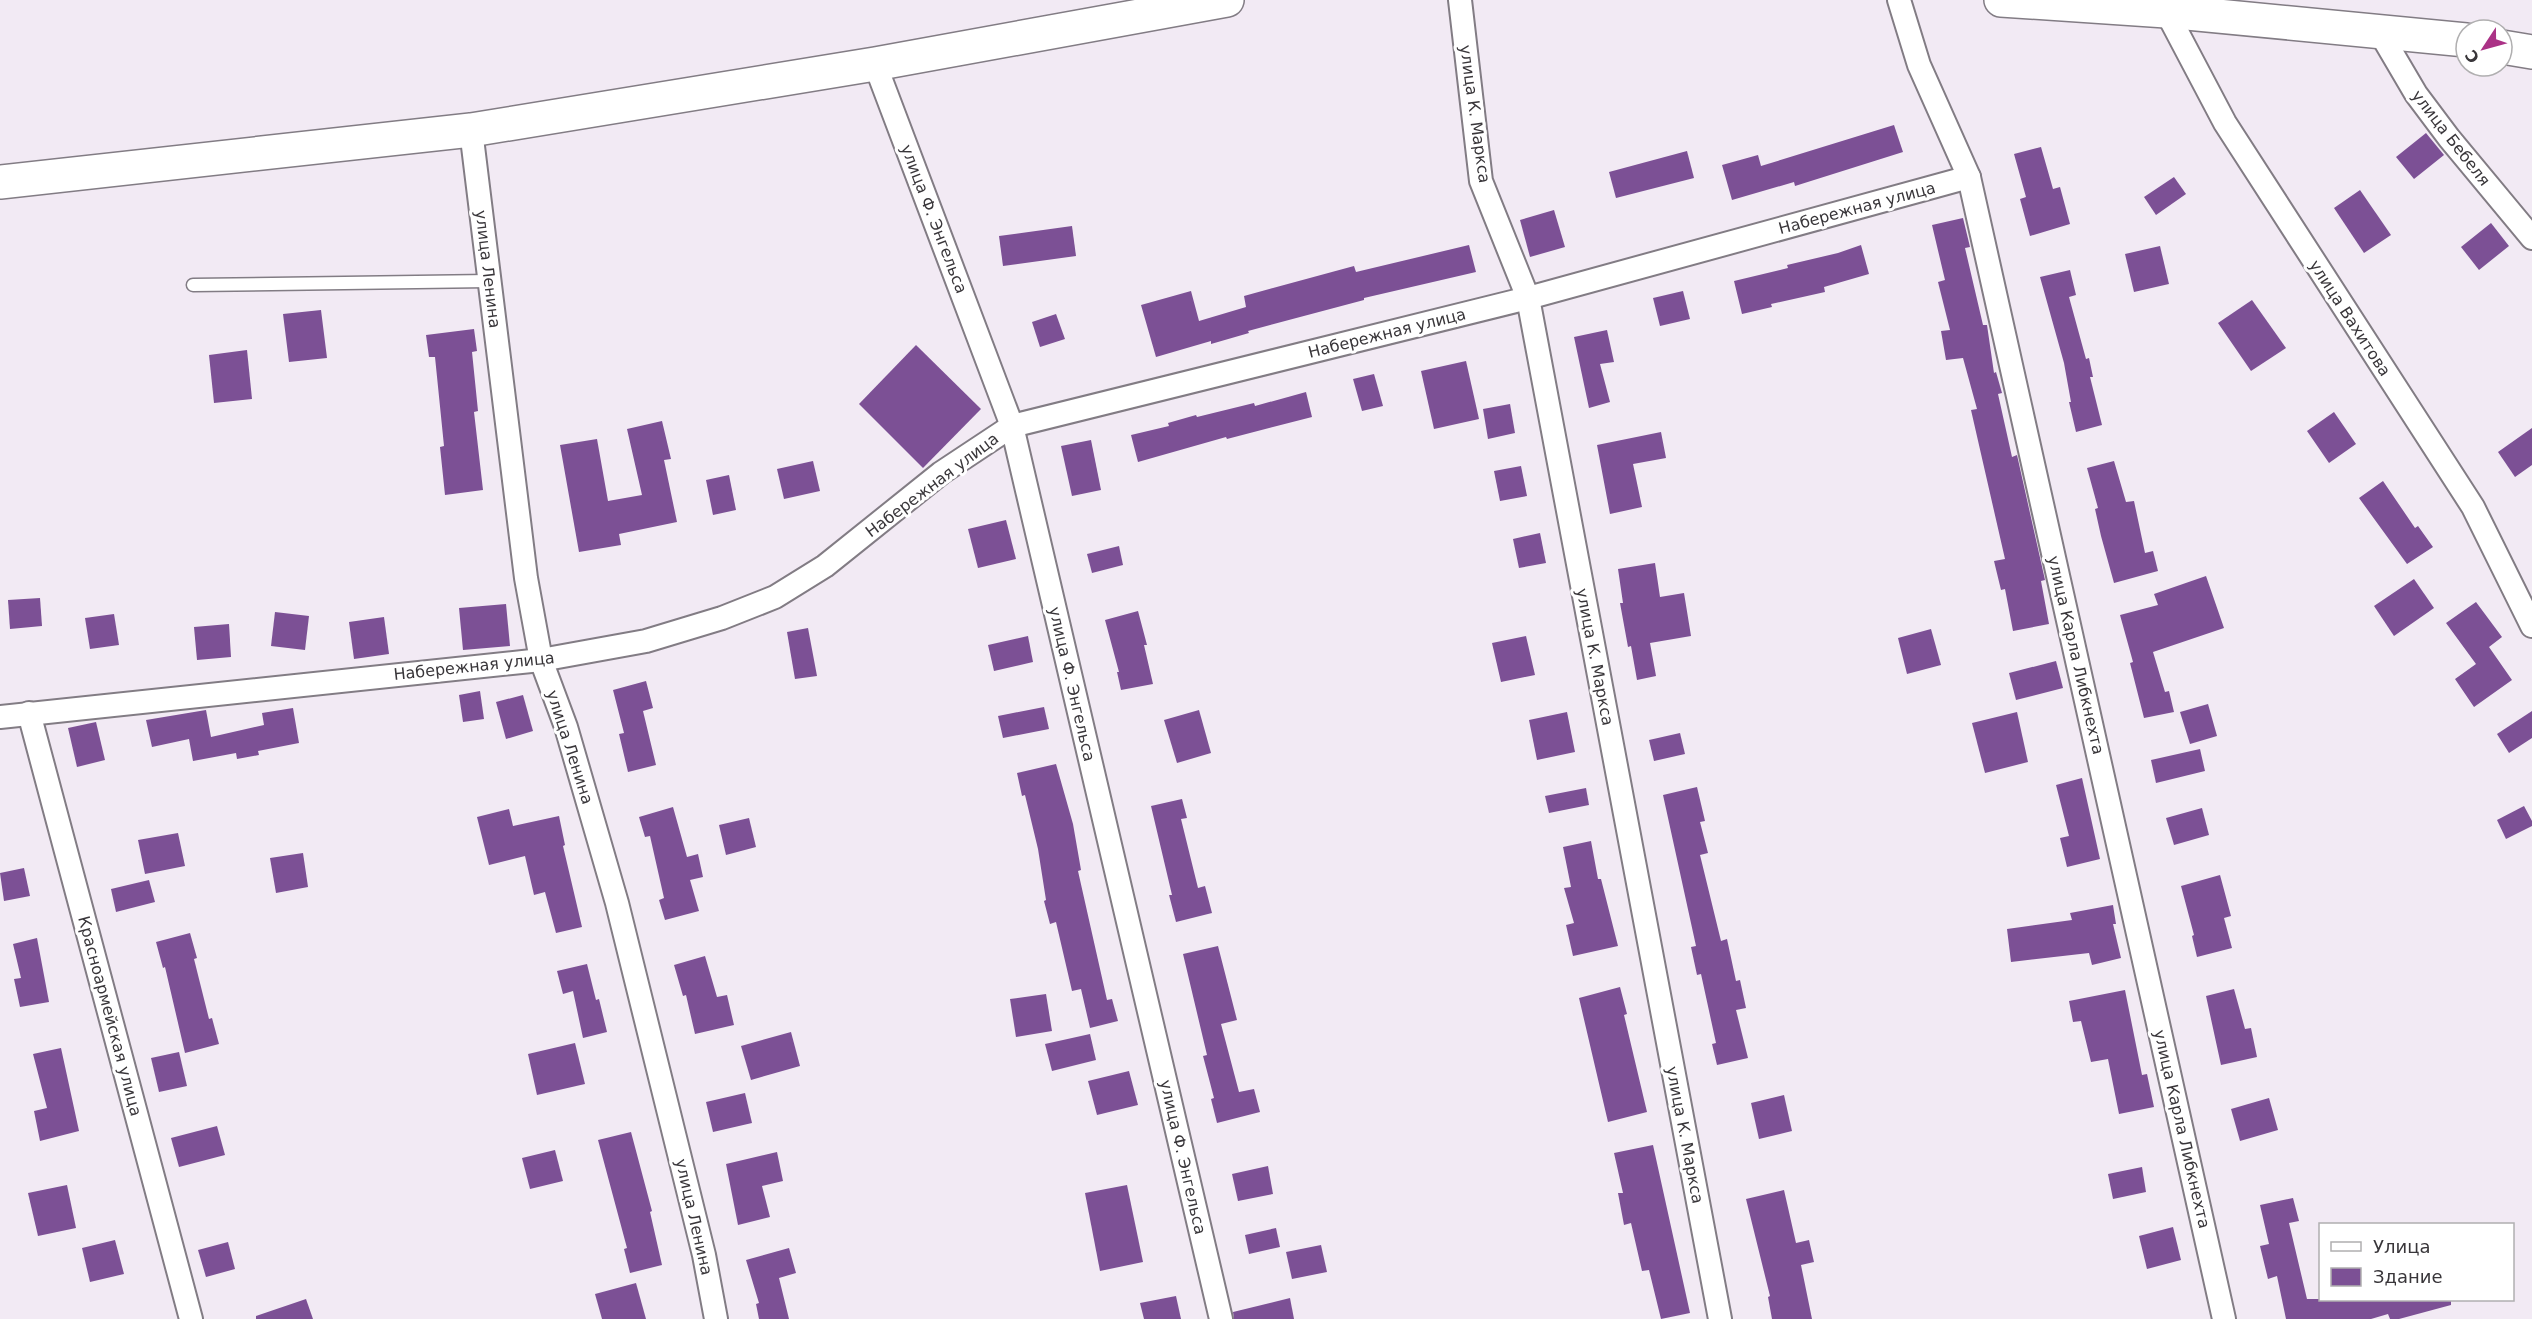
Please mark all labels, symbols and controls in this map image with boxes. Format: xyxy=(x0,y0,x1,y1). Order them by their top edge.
north arrow xyxy=(2454,18,2514,78)
street label: улица К. Маркса xyxy=(1456,44,1494,184)
text: С xyxy=(2461,46,2483,67)
street label: улица Бебеля xyxy=(2408,86,2494,190)
street label: улица Ф. Энгельса xyxy=(897,142,971,296)
street label: Набережная улица xyxy=(1776,178,1938,238)
street label: улица Ленина xyxy=(471,209,505,329)
street label: улица Вахитова xyxy=(2305,256,2395,380)
street label: Набережная улица xyxy=(1306,304,1468,362)
street label: Набережная улица xyxy=(862,429,1002,541)
street label: улица Карла Либкнехта xyxy=(2044,554,2108,756)
street label: улица К. Маркса xyxy=(1572,587,1618,727)
street label: улица Ф. Энгельса xyxy=(1045,605,1099,763)
street label: Набережная улица xyxy=(393,648,555,684)
street label: улица Ленина xyxy=(543,688,597,806)
street label: Красноармейская улица xyxy=(74,914,146,1118)
street label: улица Карла Либкнехта xyxy=(2150,1028,2214,1230)
street label: улица К. Маркса xyxy=(1662,1065,1708,1205)
street label: улица Ф. Энгельса xyxy=(1156,1078,1210,1236)
street label: улица Ленина xyxy=(671,1157,717,1277)
legend xyxy=(2319,1223,2514,1301)
text: Улица xyxy=(2373,1236,2430,1257)
text: Здание xyxy=(2373,1266,2443,1287)

